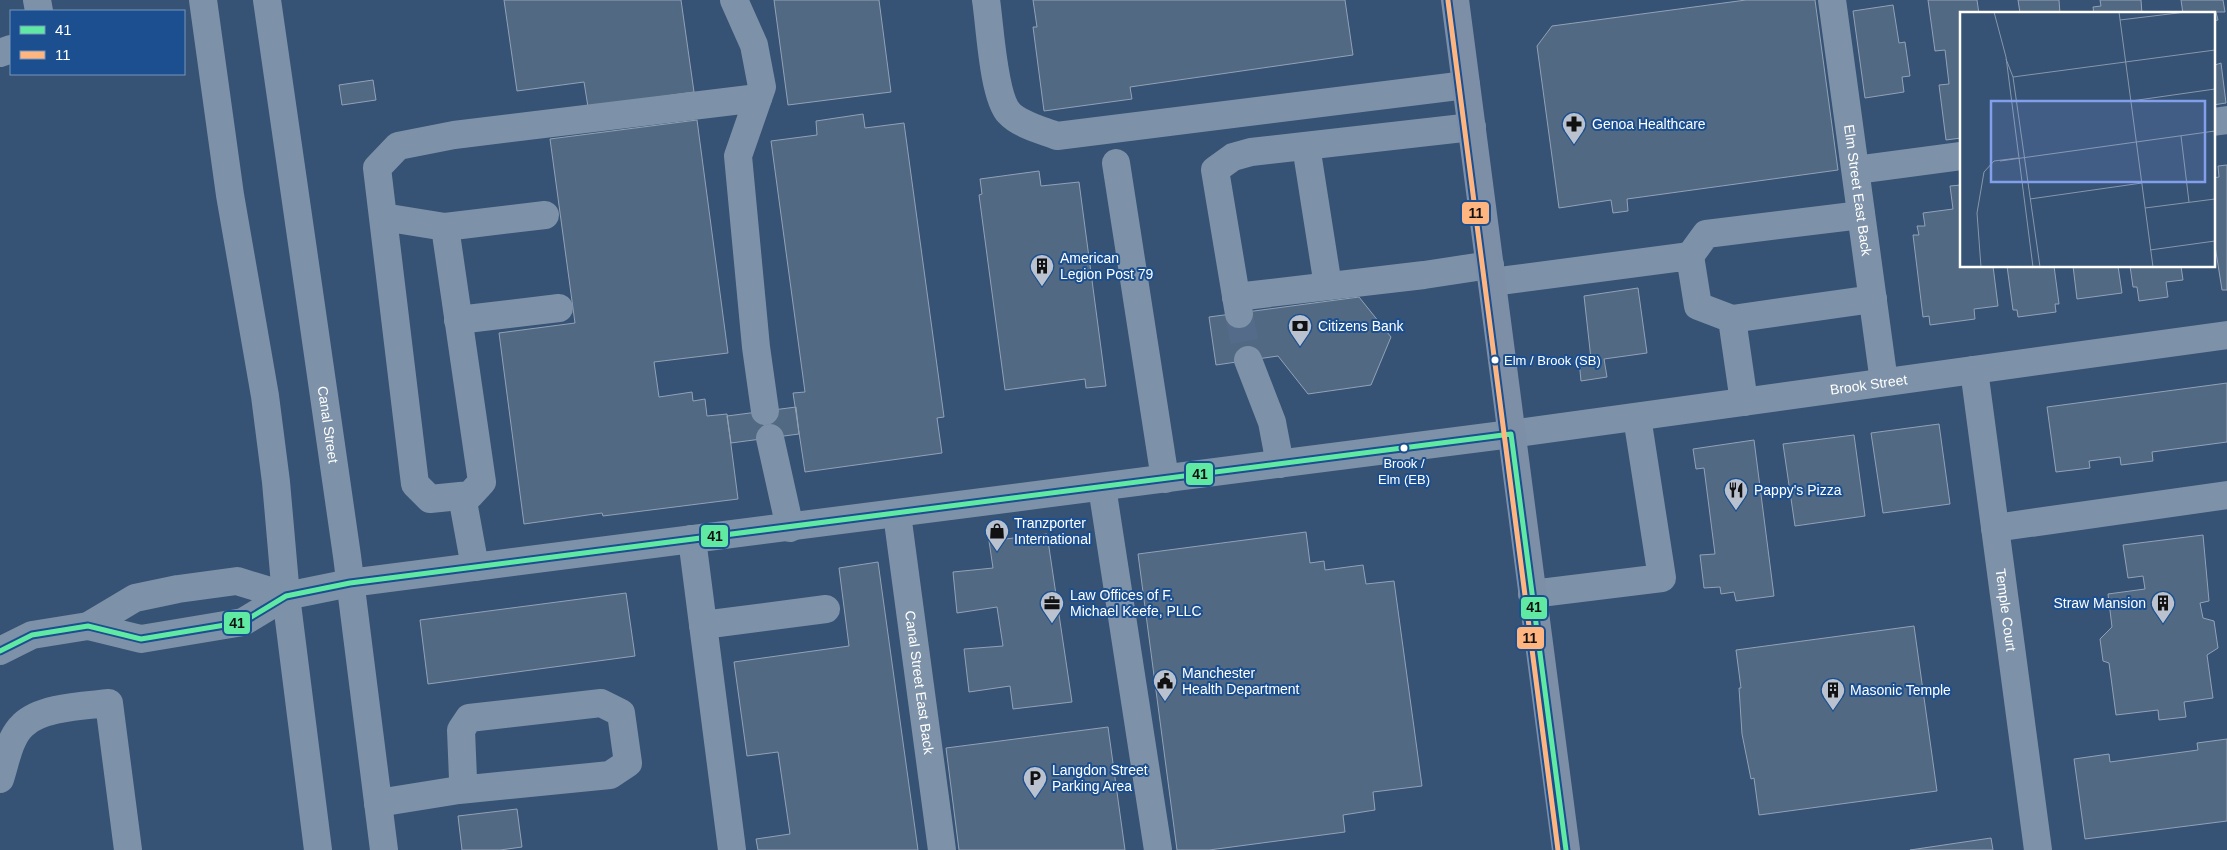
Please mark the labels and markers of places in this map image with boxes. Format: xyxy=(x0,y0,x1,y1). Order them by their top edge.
pharmacy icon: Genoa Healthcare xyxy=(1561,111,1587,145)
place label: Genoa Healthcare xyxy=(1592,116,1706,132)
place label: American Legion Post 79 xyxy=(1060,250,1154,282)
building icon: American Legion Post 79 xyxy=(1029,253,1055,287)
bank icon: Citizens Bank xyxy=(1287,313,1313,347)
place label: Citizens Bank xyxy=(1318,318,1405,334)
place label: Elm / Brook (SB) xyxy=(1504,353,1601,368)
marker: Elm / Brook (SB) xyxy=(1490,355,1500,365)
marker: Brook / Elm (EB) xyxy=(1399,443,1409,453)
place label: Brook / Elm (EB) xyxy=(1378,456,1430,487)
restaurant icon: Pappy's Pizza xyxy=(1723,477,1749,511)
place label: Pappy's Pizza xyxy=(1754,482,1842,498)
place label: Tranzporter International xyxy=(1014,515,1091,547)
shop icon: Tranzporter International xyxy=(984,518,1010,552)
place label: Law Offices of F. Michael Keefe, PLLC xyxy=(1070,587,1202,619)
office icon: Law Offices of F. Michael Keefe, PLLC xyxy=(1039,590,1065,624)
building icon: Straw Mansion xyxy=(2150,590,2176,624)
place label: Straw Mansion xyxy=(2053,595,2146,611)
place label: Manchester Health Department xyxy=(1182,665,1300,697)
public building icon: Manchester Health Department xyxy=(1152,668,1178,702)
building icon: Masonic Temple xyxy=(1820,677,1846,711)
place label: Masonic Temple xyxy=(1850,682,1951,698)
place label: Langdon Street Parking Area xyxy=(1052,762,1148,794)
parking icon: Langdon Street Parking Area xyxy=(1022,765,1048,799)

